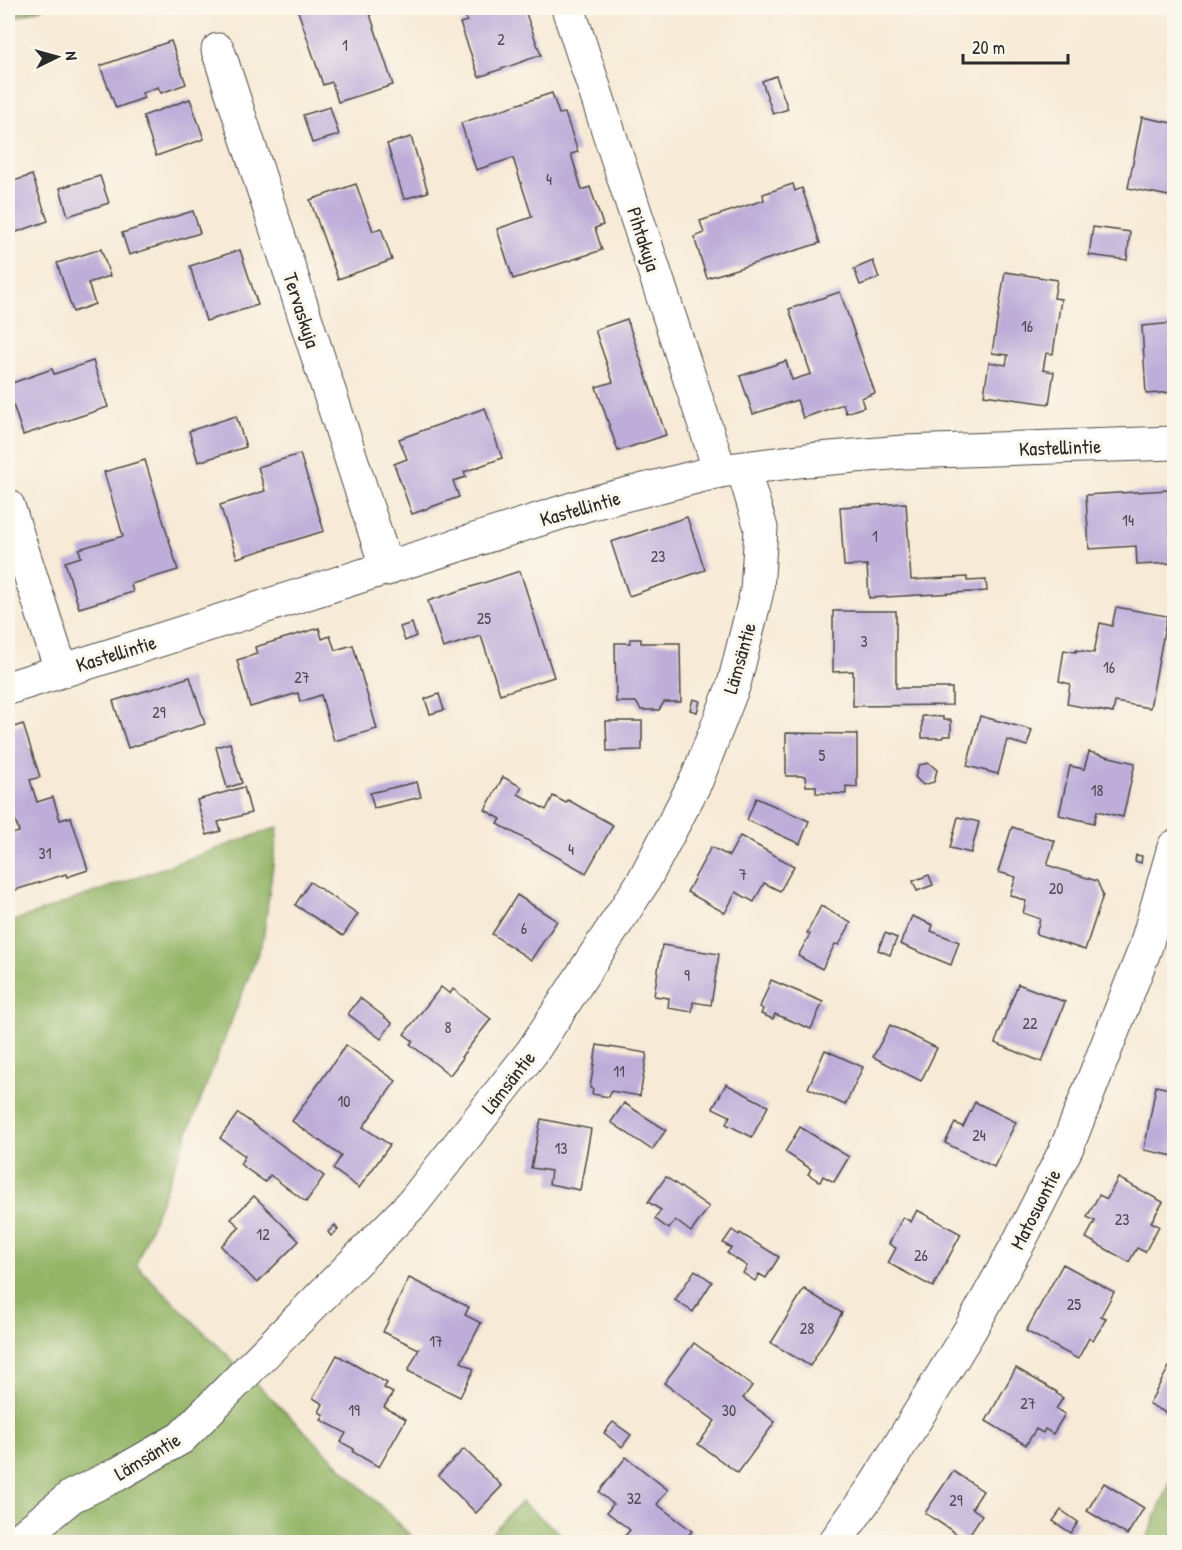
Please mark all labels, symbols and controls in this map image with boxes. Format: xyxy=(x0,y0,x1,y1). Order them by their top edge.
north arrow xyxy=(27,27,87,87)
scale bar xyxy=(963,27,1068,65)
house number: 2 xyxy=(497,28,505,50)
house number: 1 xyxy=(342,34,348,56)
text: 20 m xyxy=(972,35,1005,60)
text: N xyxy=(61,50,83,61)
house number: 4 xyxy=(546,168,552,190)
street label: Pihtakuja xyxy=(621,203,667,275)
street label: Tervaskuja xyxy=(277,269,327,351)
house number: 16 xyxy=(1021,315,1033,337)
street label: Kastellintie xyxy=(1018,432,1102,462)
street label: Kastellintie xyxy=(537,484,623,532)
house number: 14 xyxy=(1122,509,1134,531)
house number: 1 xyxy=(872,525,878,547)
house number: 23 xyxy=(651,545,665,567)
house number: 25 xyxy=(477,607,491,629)
street label: Lämsäntie xyxy=(716,619,762,697)
street label: Kastellintie xyxy=(73,628,159,678)
house number: 3 xyxy=(860,630,868,652)
house number: 16 xyxy=(1103,656,1115,678)
house number: 27 xyxy=(294,666,310,688)
house number: 29 xyxy=(152,701,166,723)
house number: 5 xyxy=(819,744,826,766)
house number: 18 xyxy=(1091,779,1103,801)
house number: 4 xyxy=(568,838,574,860)
house number: 31 xyxy=(39,842,52,864)
house number: 7 xyxy=(739,863,747,885)
house number: 20 xyxy=(1049,877,1063,899)
house number: 6 xyxy=(521,917,527,939)
house number: 9 xyxy=(684,964,690,986)
house number: 22 xyxy=(1023,1012,1038,1034)
house number: 8 xyxy=(445,1016,452,1038)
street label: Lämsäntie xyxy=(475,1045,541,1119)
house number: 11 xyxy=(613,1060,625,1082)
house number: 10 xyxy=(338,1090,350,1112)
house number: 24 xyxy=(972,1124,986,1146)
house number: 13 xyxy=(555,1137,567,1159)
street label: Matosuontie xyxy=(1003,1164,1067,1254)
house number: 23 xyxy=(1115,1208,1129,1230)
house number: 12 xyxy=(256,1223,270,1245)
house number: 26 xyxy=(914,1244,928,1266)
house number: 25 xyxy=(1067,1293,1081,1315)
house number: 28 xyxy=(800,1317,814,1339)
house number: 17 xyxy=(429,1330,443,1352)
house number: 27 xyxy=(1020,1392,1036,1414)
house number: 19 xyxy=(348,1399,360,1421)
house number: 30 xyxy=(722,1399,736,1421)
street label: Lämsäntie xyxy=(109,1426,185,1486)
house number: 32 xyxy=(627,1487,642,1509)
house number: 29 xyxy=(949,1489,963,1511)

